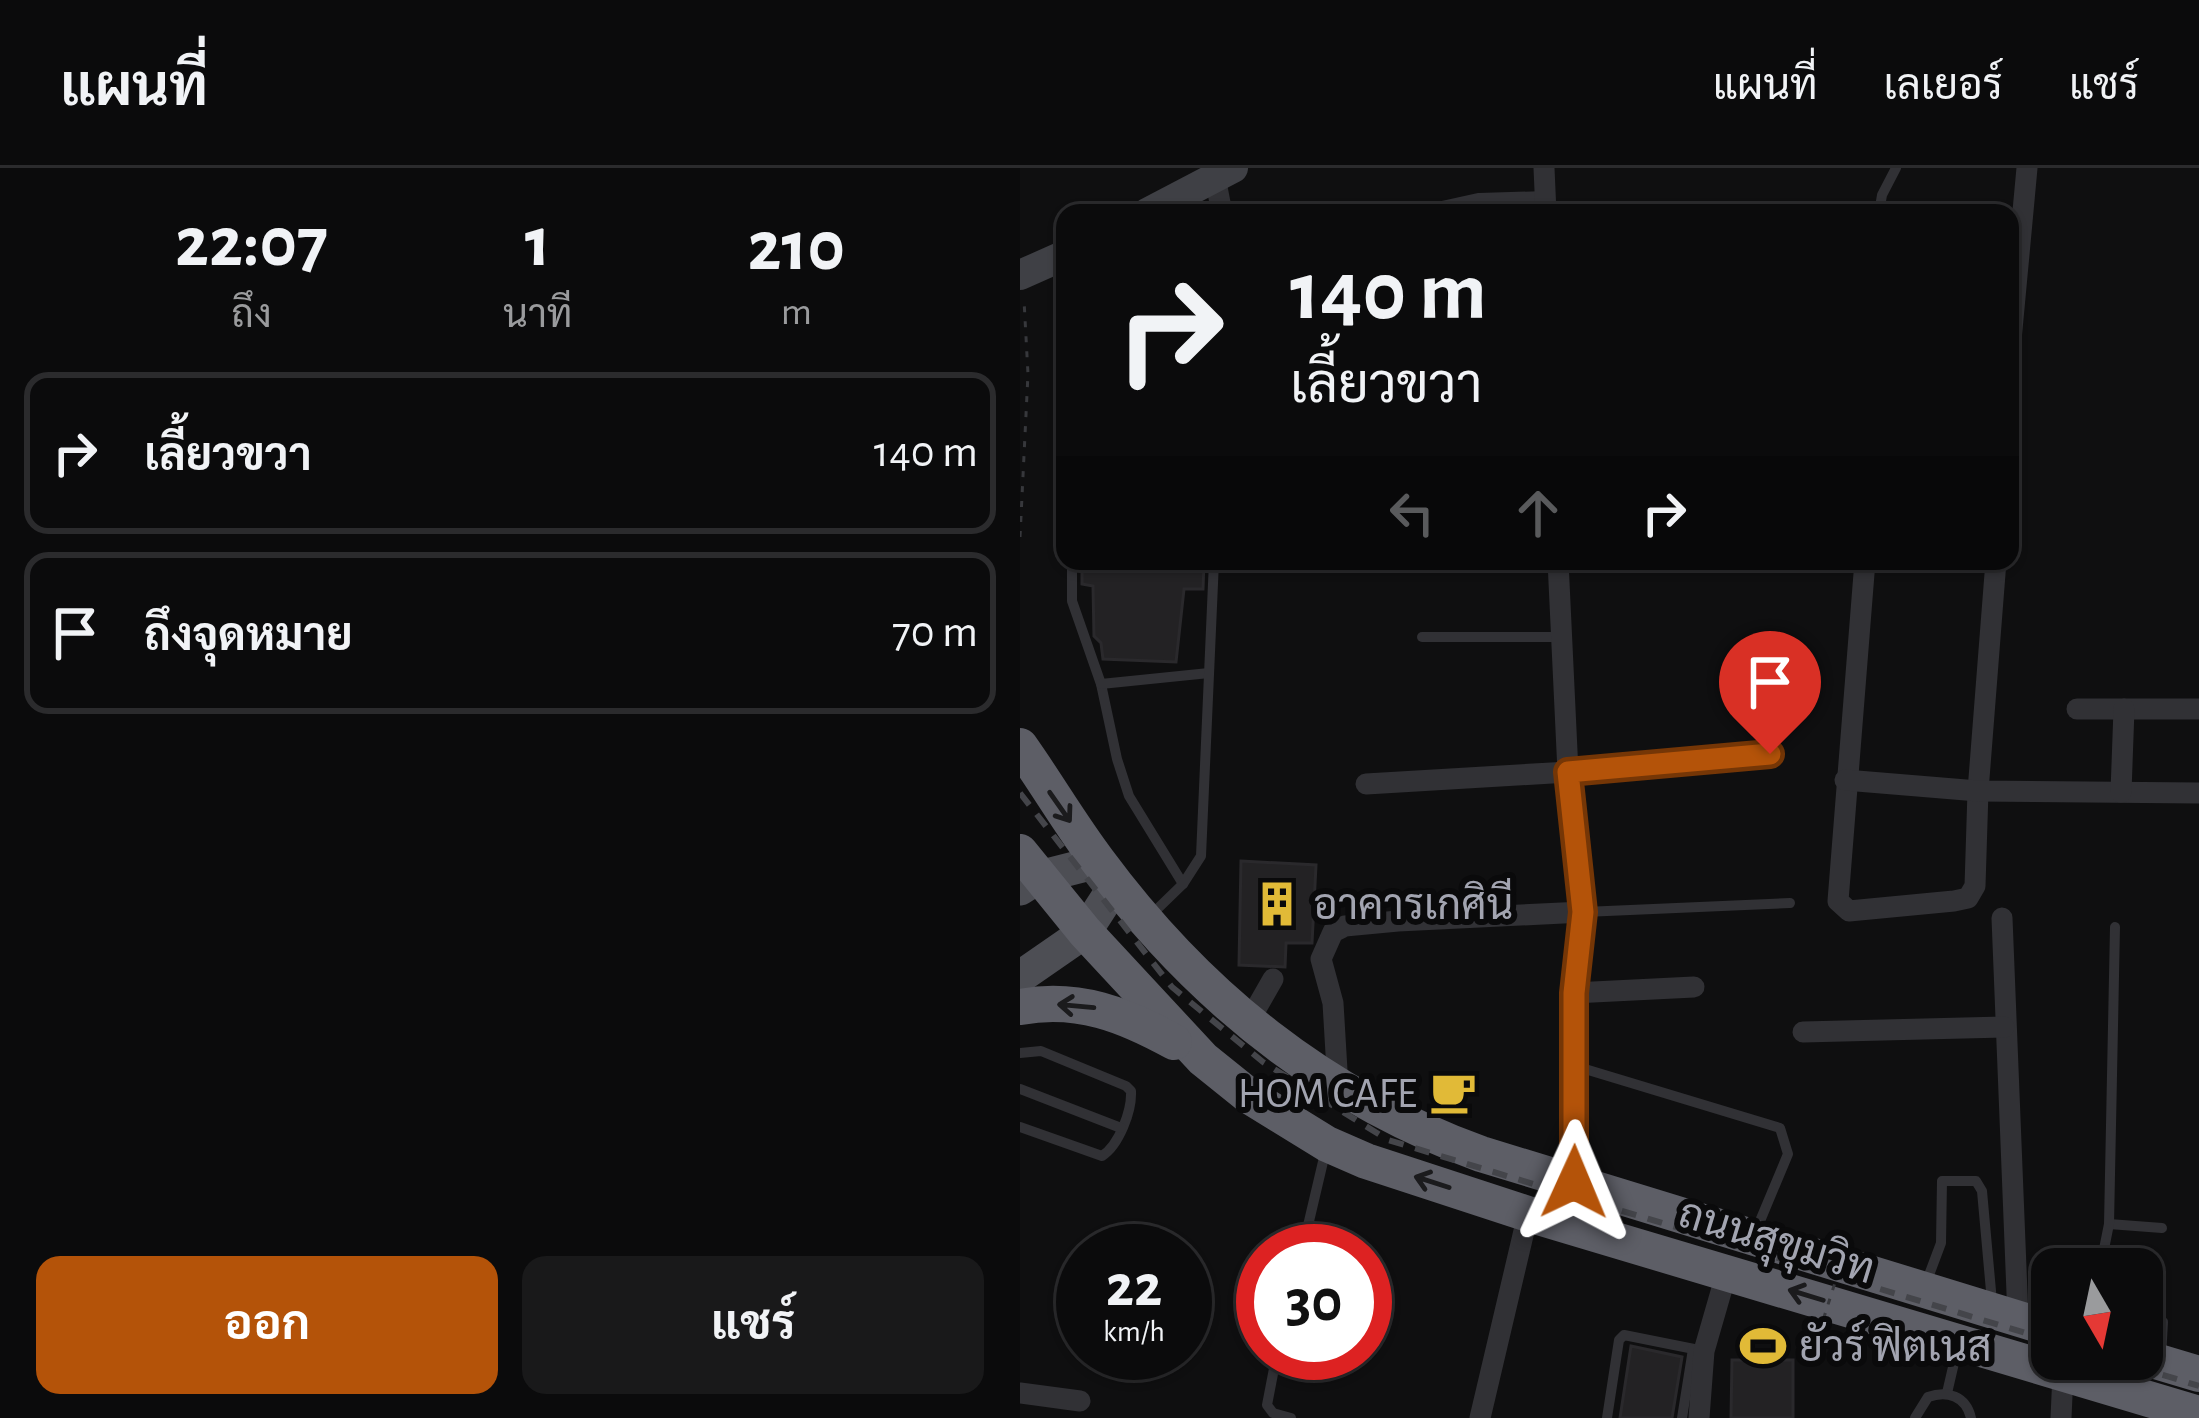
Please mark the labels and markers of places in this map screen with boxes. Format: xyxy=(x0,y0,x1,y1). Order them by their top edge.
pin xyxy=(1719,631,1821,754)
place label: อาคารเกศินี xyxy=(1313,878,1513,927)
building icon: อาคารเกศินี xyxy=(1252,879,1302,929)
cafe icon: HOM CAFE xyxy=(1428,1067,1478,1117)
place label: HOM CAFE xyxy=(1238,1073,1417,1115)
place label: ยัวร์ ฟิตเนส xyxy=(1799,1320,1992,1369)
sports icon: ยัวร์ ฟิตเนส xyxy=(1738,1321,1788,1371)

